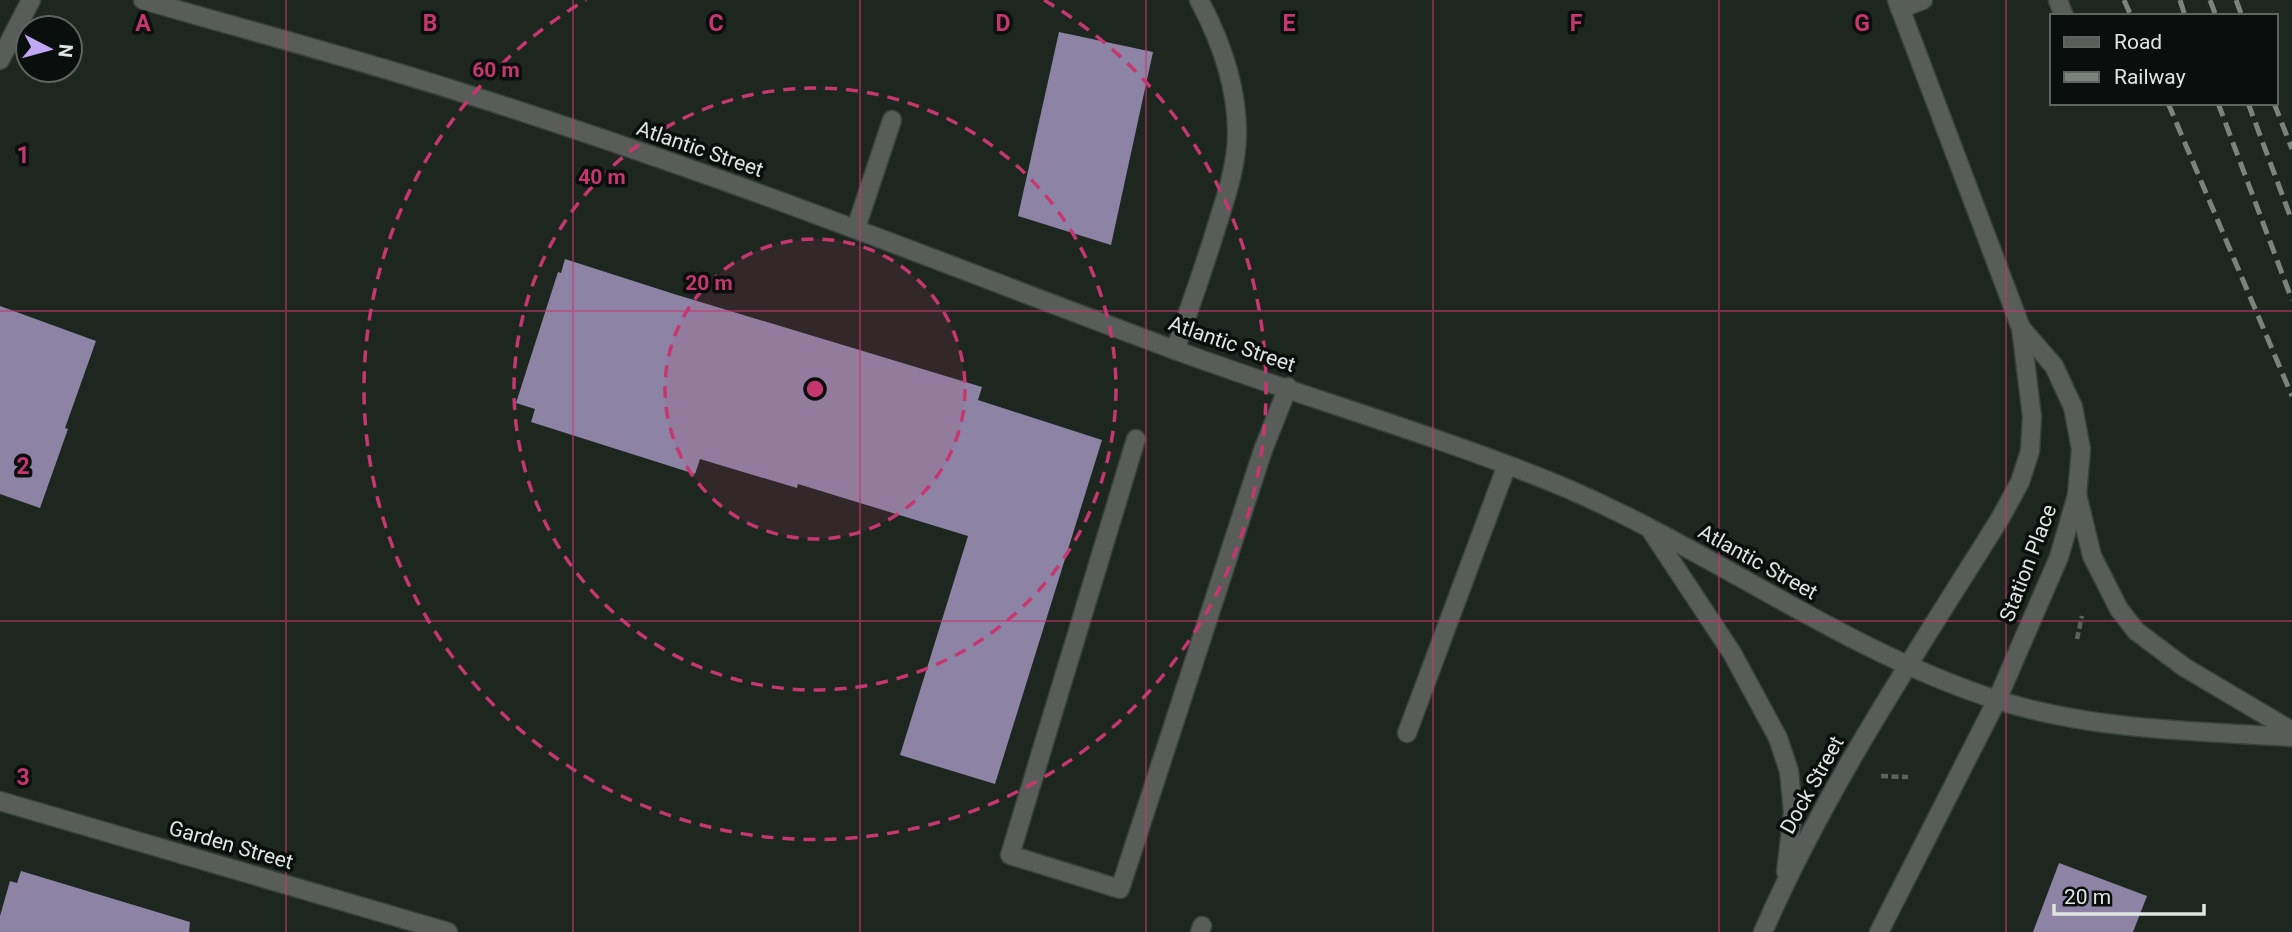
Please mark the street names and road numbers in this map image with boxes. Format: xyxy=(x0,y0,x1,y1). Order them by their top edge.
street label: Atlantic Street xyxy=(634,116,766,182)
street label: Atlantic Street xyxy=(1166,311,1298,377)
street label: Station Place xyxy=(1995,501,2061,625)
street label: Atlantic Street xyxy=(1694,519,1822,605)
street label: Dock Street xyxy=(1775,732,1849,838)
street label: Garden Street xyxy=(166,816,296,874)

